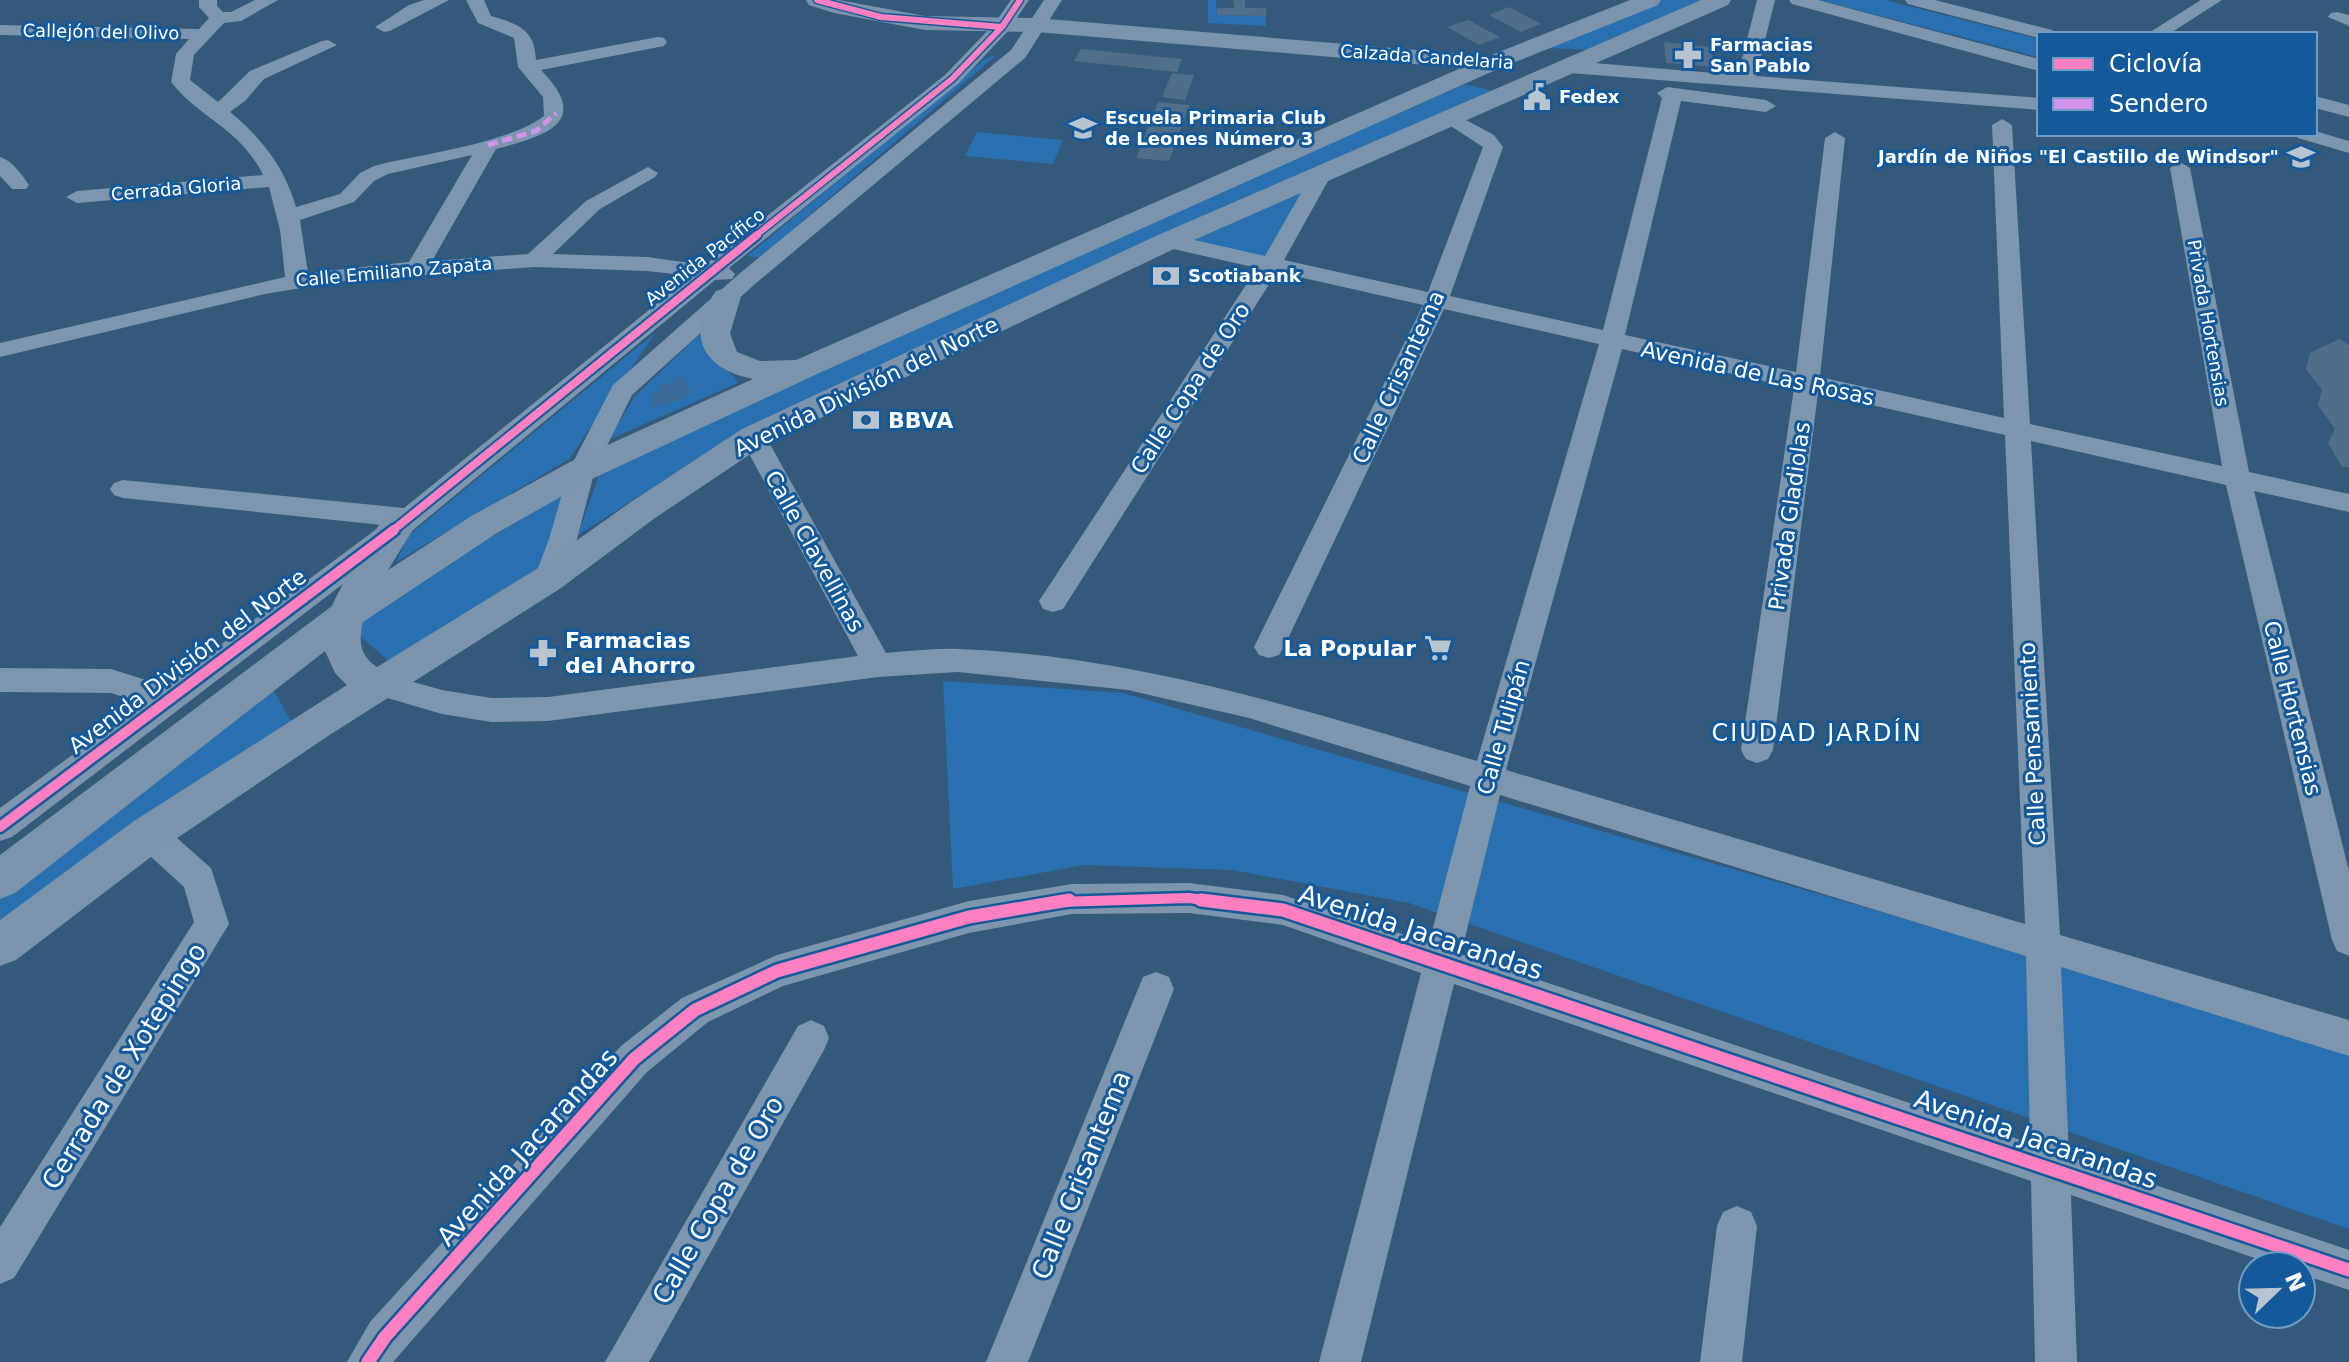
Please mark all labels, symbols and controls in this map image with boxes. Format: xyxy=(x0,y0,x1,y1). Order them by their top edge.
street label: Callejón del Olivo xyxy=(22,20,180,43)
legend xyxy=(2037,32,2317,136)
place label: Farmacias San Pablo xyxy=(1710,34,1813,76)
street label: Calzada Candelaria xyxy=(1339,40,1515,73)
pharmacy icon: Farmacias San Pablo xyxy=(1673,40,1703,70)
text: Ciclovía xyxy=(2109,50,2203,78)
public building icon: Fedex xyxy=(1522,82,1552,112)
place label: Fedex xyxy=(1559,86,1620,107)
text: Sendero xyxy=(2109,90,2208,118)
place label: Escuela Primaria Club de Leones Número 3 xyxy=(1105,107,1326,149)
school or university icon: Escuela Primaria Club de Leones Número 3 xyxy=(1068,113,1098,143)
school or university icon: Jardín de Niños "El Castillo de Windsor" xyxy=(2286,142,2316,172)
place label: Jardín de Niños "El Castillo de Windsor" xyxy=(1876,146,2279,167)
street label: Cerrada Gloria xyxy=(110,172,242,205)
street label: Avenida Pacífico xyxy=(641,203,769,310)
street label: Privada Hortensias xyxy=(2183,238,2234,408)
street label: Calle Emiliano Zapata xyxy=(295,252,493,291)
bank icon: Scotiabank xyxy=(1151,261,1181,291)
place label: Scotiabank xyxy=(1188,265,1302,286)
street label: Calle Crisantema xyxy=(1347,287,1450,468)
street label: Calle Copa de Oro xyxy=(1126,298,1255,478)
street label: Avenida División del Norte xyxy=(730,311,1002,461)
street label: Avenida de Las Rosas xyxy=(1639,337,1877,410)
bank icon: BBVA xyxy=(851,405,881,435)
place label: BBVA xyxy=(888,408,953,433)
street label: Privada Gladiolas xyxy=(1764,420,1815,612)
street label: Calle Clavellinas xyxy=(760,466,869,636)
street label: Avenida División del Norte xyxy=(64,564,311,759)
street label: Calle Hortensias xyxy=(2259,618,2326,798)
place label: Farmacias del Ahorro xyxy=(565,628,696,678)
supermarket icon: La Popular xyxy=(1423,633,1453,663)
place label: La Popular xyxy=(1284,636,1416,661)
pharmacy icon: Farmacias del Ahorro xyxy=(528,638,558,668)
street label: Calle Pensamiento xyxy=(2015,642,2050,846)
street label: Calle Tulipán xyxy=(1472,657,1535,798)
district label: CIUDAD JARDÍN xyxy=(1711,718,1923,747)
street label: Avenida Jacarandas xyxy=(1295,878,1547,986)
street label: Cerrada de Xotepingo xyxy=(36,937,212,1195)
street label: Avenida Jacarandas xyxy=(431,1042,623,1252)
street label: Calle Crisantema xyxy=(1025,1066,1137,1284)
street label: Avenida Jacarandas xyxy=(1911,1083,2161,1195)
street label: Calle Copa de Oro xyxy=(646,1091,790,1309)
north arrow xyxy=(2237,1250,2317,1330)
text: N xyxy=(2280,1269,2310,1296)

